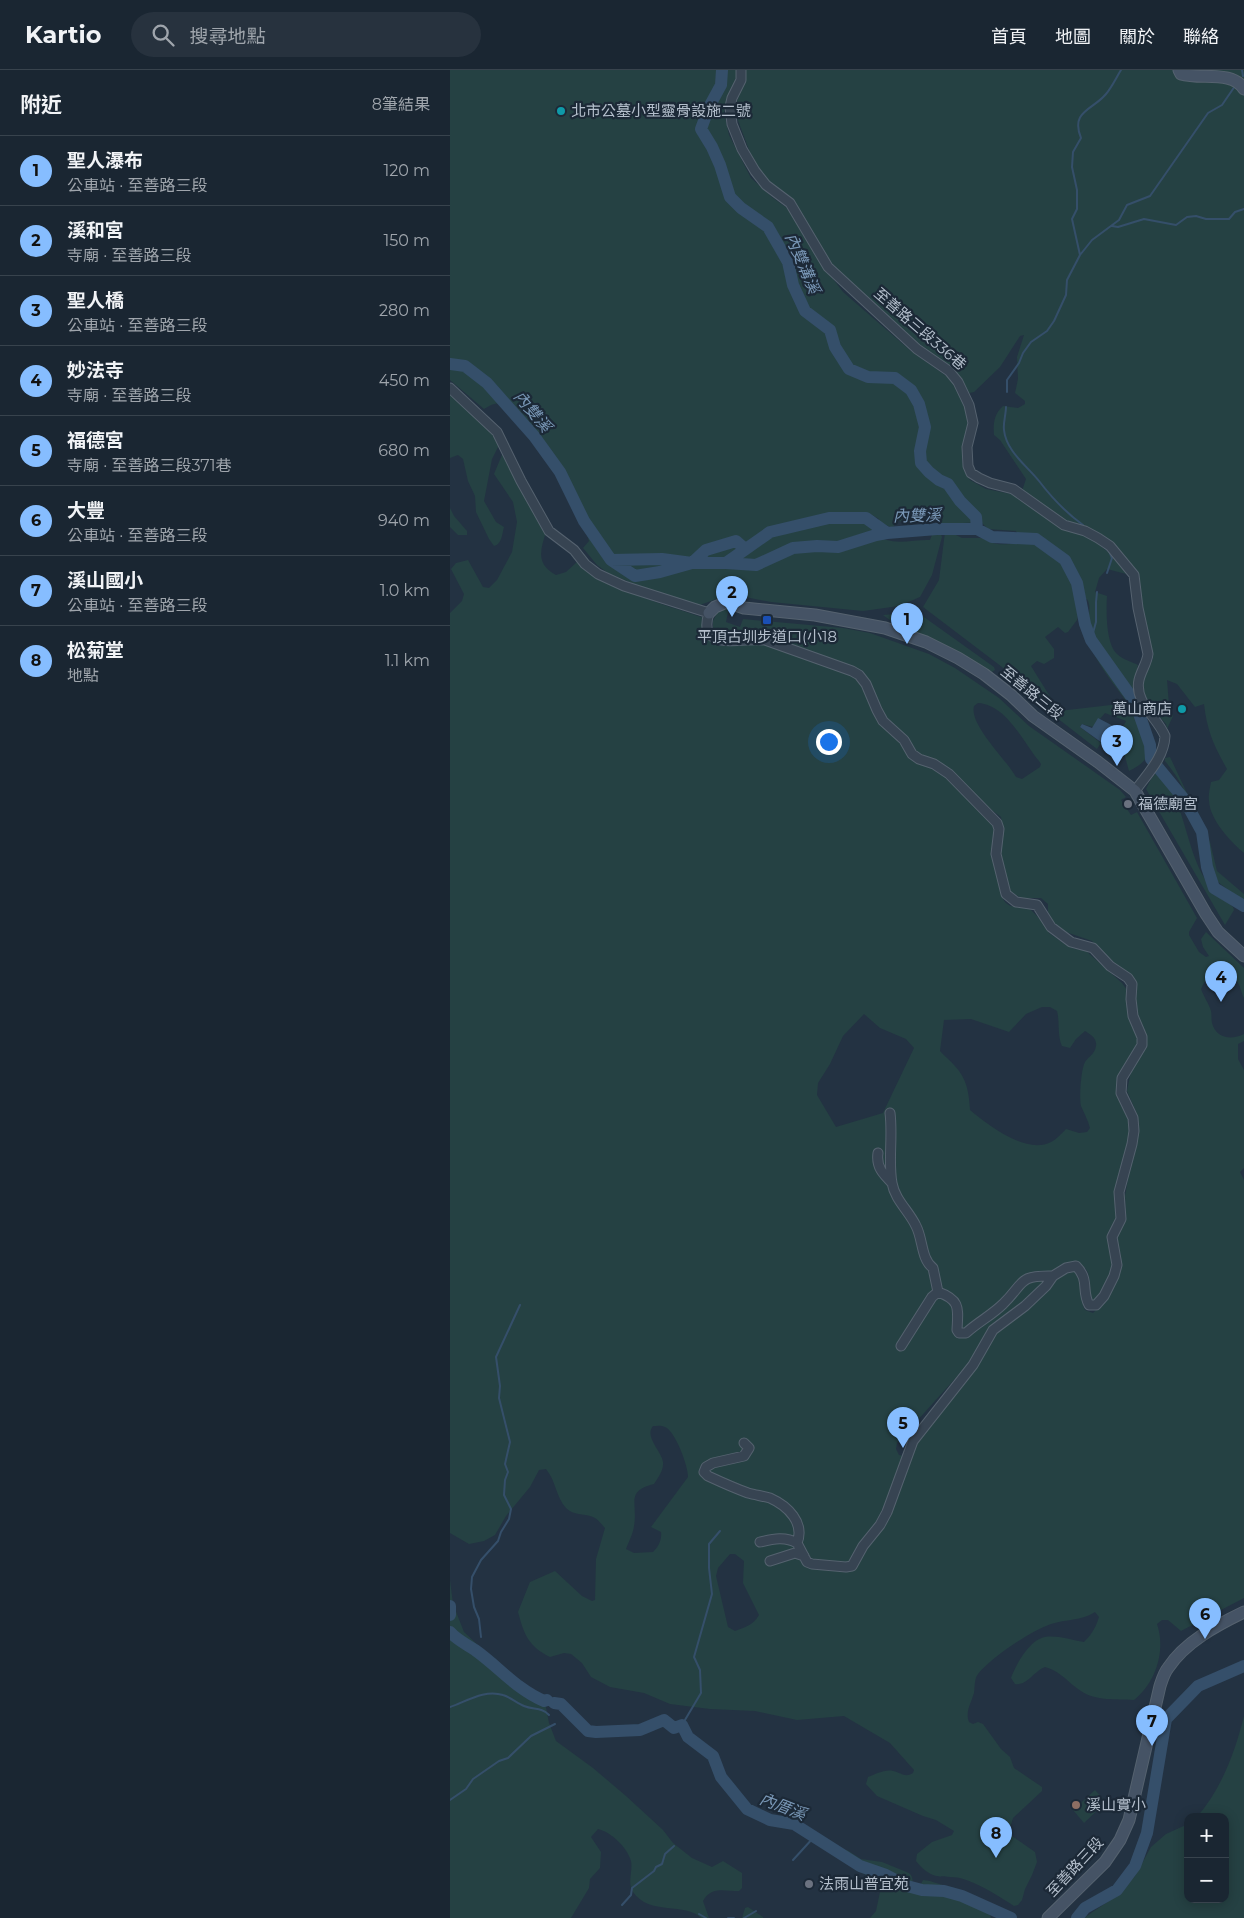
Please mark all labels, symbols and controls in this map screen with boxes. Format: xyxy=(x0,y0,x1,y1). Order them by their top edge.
search box xyxy=(131,12,481,57)
text: Kartio xyxy=(25,20,101,49)
icon: search xyxy=(149,21,177,49)
text: 搜尋地點 xyxy=(189,25,265,48)
text: 首頁 xyxy=(991,26,1027,48)
text: 地圖 xyxy=(1055,26,1091,48)
text: 關於 xyxy=(1119,26,1155,48)
text: 聯絡 xyxy=(1183,26,1219,48)
text: 附近 xyxy=(20,92,62,117)
text: 8筆結果 xyxy=(372,95,430,114)
place label: 北市公墓小型靈骨設施二號 xyxy=(571,101,751,120)
marker: 北市公墓小型靈骨設施二號 xyxy=(555,105,567,117)
text: 聖人瀑布 xyxy=(67,149,143,172)
text: 1 xyxy=(33,161,39,180)
text: 120 m xyxy=(383,161,430,180)
text: 公車站 · 至善路三段 xyxy=(67,176,207,195)
text: 溪和宮 xyxy=(67,219,124,242)
water label: 內雙溝溪 xyxy=(781,230,825,298)
text: 2 xyxy=(31,231,41,250)
text: 150 m xyxy=(383,231,430,250)
text: 寺廟 · 至善路三段 xyxy=(67,246,191,265)
street label: 至善路三段336巷 xyxy=(870,283,970,374)
text: 聖人橋 xyxy=(67,289,124,312)
text: 3 xyxy=(31,301,41,320)
text: 280 m xyxy=(379,301,430,320)
text: 公車站 · 至善路三段 xyxy=(67,316,207,335)
text: 妙法寺 xyxy=(67,359,124,382)
text: 4 xyxy=(30,371,42,390)
text: 450 m xyxy=(379,371,430,390)
text: 寺廟 · 至善路三段 xyxy=(67,386,191,405)
water label: 內雙溪 xyxy=(510,387,557,437)
text: 福德宮 xyxy=(67,429,124,452)
text: 5 xyxy=(31,441,41,460)
text: 680 m xyxy=(378,441,430,460)
text: 寺廟 · 至善路三段371巷 xyxy=(67,456,232,475)
text: 大豐 xyxy=(67,499,105,522)
water label: 內雙溪 xyxy=(893,506,943,525)
text: 6 xyxy=(31,511,41,530)
text: 940 m xyxy=(378,511,430,530)
text: 公車站 · 至善路三段 xyxy=(67,526,207,545)
text: 溪山國小 xyxy=(67,569,143,592)
pin: 2 xyxy=(716,576,748,617)
text: 7 xyxy=(31,581,41,600)
text: 1.0 km xyxy=(380,581,430,600)
text: 公車站 · 至善路三段 xyxy=(67,596,207,615)
pin: 1 xyxy=(891,603,923,644)
marker: 平頂古圳步道口(小18 xyxy=(761,614,773,626)
place label: 平頂古圳步道口(小18 xyxy=(697,627,837,646)
text: 松菊堂 xyxy=(67,639,124,662)
text: 8 xyxy=(31,651,41,670)
text: 1.1 km xyxy=(385,651,430,670)
street label: 至善路三段 xyxy=(997,662,1067,724)
text: 地點 xyxy=(67,666,99,685)
place label: 萬山商店 xyxy=(1112,699,1172,718)
marker: 萬山商店 xyxy=(1176,703,1188,715)
pin: 3 xyxy=(1101,725,1133,766)
your location xyxy=(816,729,842,755)
place label: 福德廟宮 xyxy=(1138,794,1198,813)
marker: 福德廟宮 xyxy=(1122,798,1134,810)
pin: 4 xyxy=(1205,961,1237,1002)
pin: 5 xyxy=(887,1407,919,1448)
pin: 6 xyxy=(1189,1598,1221,1639)
pin: 7 xyxy=(1136,1705,1168,1746)
water label: 內厝溪 xyxy=(757,1789,810,1825)
place label: 溪山實小 xyxy=(1086,1795,1146,1814)
marker: 溪山實小 xyxy=(1070,1799,1082,1811)
map controls xyxy=(1184,1813,1229,1903)
button: + xyxy=(1184,1813,1229,1858)
pin: 8 xyxy=(980,1817,1012,1858)
street label: 至善路三段 xyxy=(1042,1833,1107,1901)
button: − xyxy=(1184,1858,1229,1903)
place label: 法雨山普宜苑 xyxy=(819,1874,909,1893)
marker: 法雨山普宜苑 xyxy=(803,1878,815,1890)

